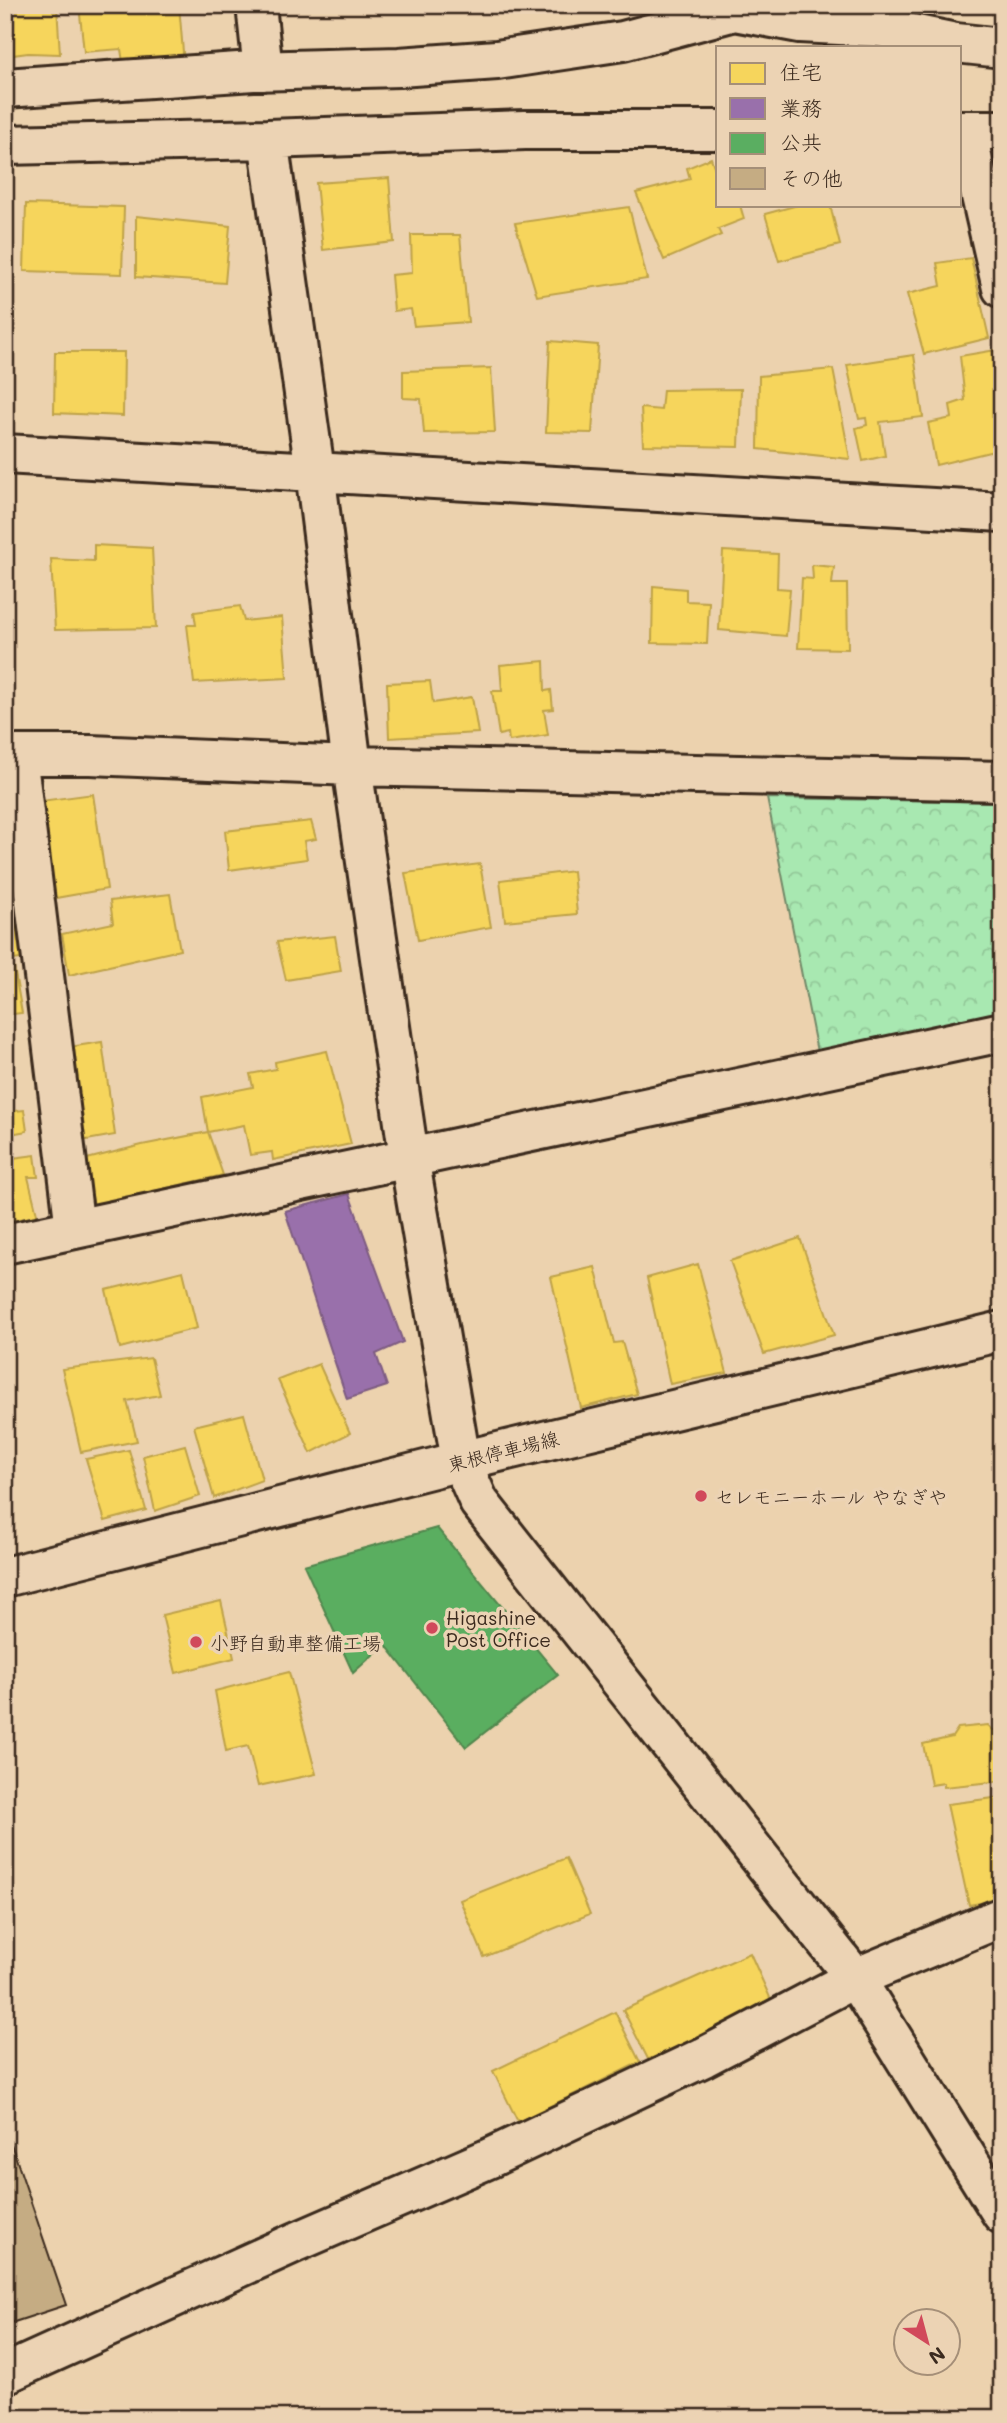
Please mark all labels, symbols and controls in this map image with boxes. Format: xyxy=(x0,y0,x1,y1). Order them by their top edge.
legend xyxy=(716,46,962,206)
text: 住宅 xyxy=(780,58,822,85)
text: 業務 xyxy=(780,94,822,121)
text: 公共 xyxy=(780,128,822,155)
text: その他 xyxy=(780,164,843,191)
street label: 東根停車場線 xyxy=(445,1425,561,1477)
place label: セレモニーホール やなぎや xyxy=(715,1484,947,1509)
marker: セレモニーホール やなぎや xyxy=(693,1488,709,1504)
place label: Higashine Post Office xyxy=(446,1605,551,1652)
marker: Higashine Post Office xyxy=(424,1620,440,1636)
place label: 小野自動車整備工場 xyxy=(210,1630,381,1655)
marker: 小野自動車整備工場 xyxy=(188,1634,204,1650)
north arrow xyxy=(892,2308,962,2378)
text: N xyxy=(924,2342,950,2371)

